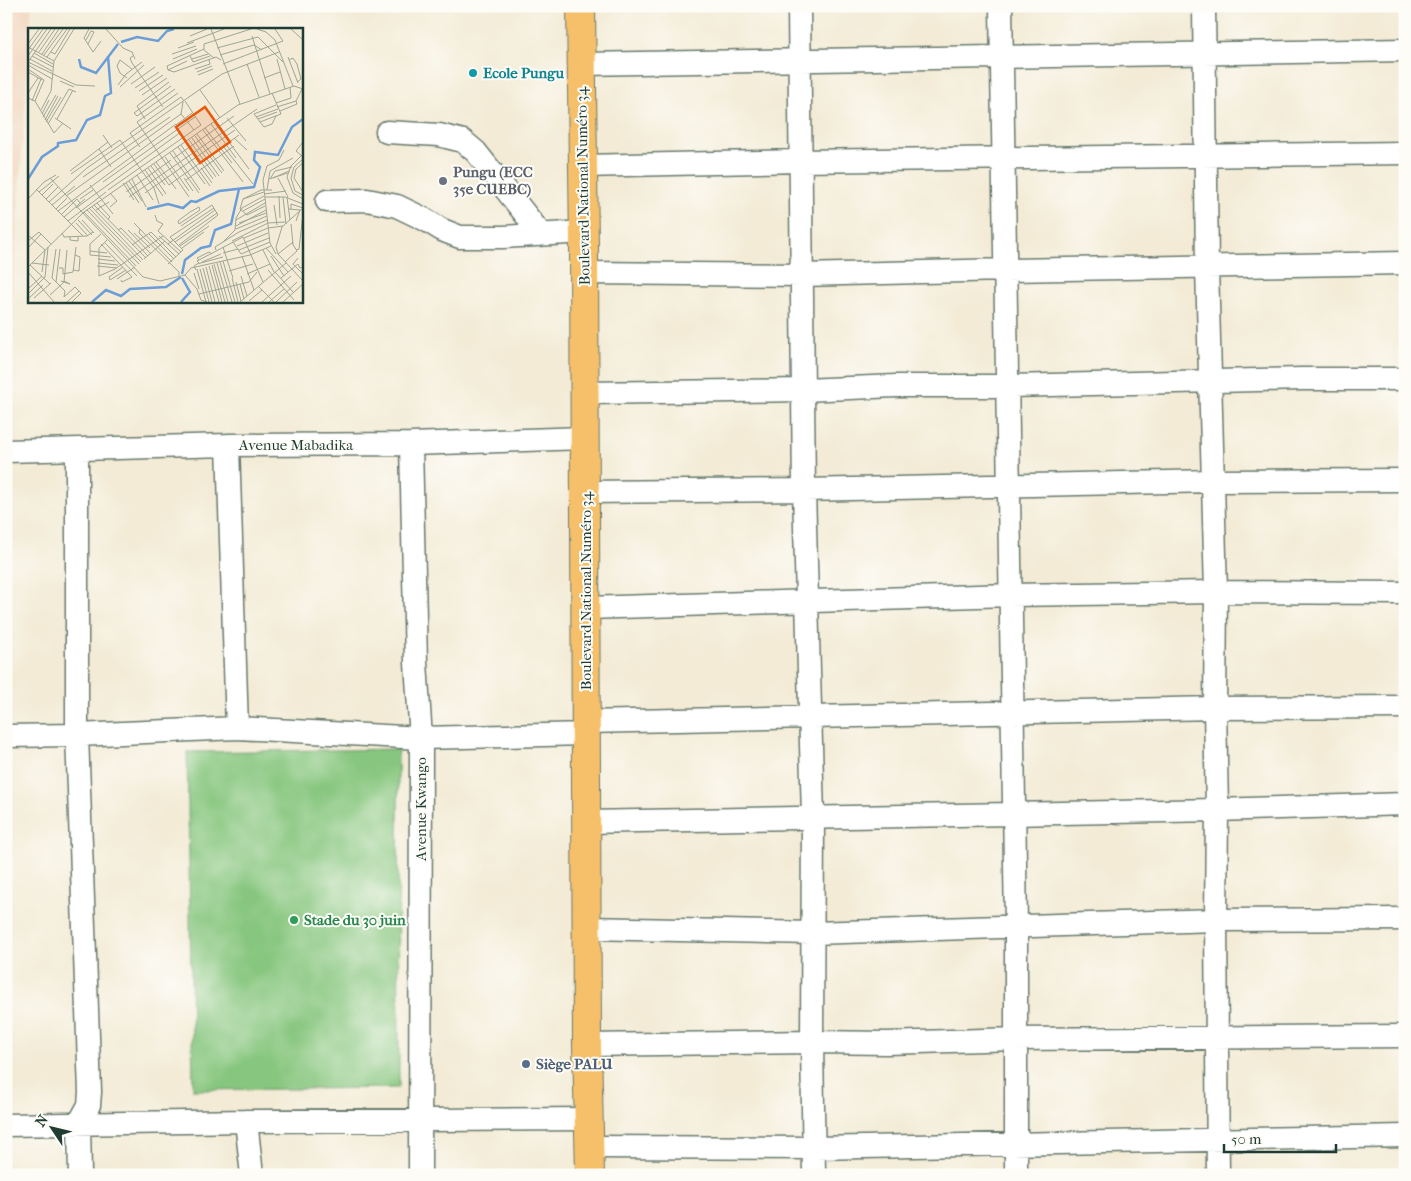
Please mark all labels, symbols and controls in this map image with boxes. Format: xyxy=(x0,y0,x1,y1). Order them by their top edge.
inset map xyxy=(28,28,302,302)
place label: Ecole Pungu xyxy=(483,64,564,82)
marker: Ecole Pungu xyxy=(467,67,479,79)
street label: Boulevard National Numéro 34 xyxy=(572,85,594,285)
place label: Pungu (ECC 35e CUEBC) xyxy=(453,163,533,198)
marker: Pungu (ECC 35e CUEBC) xyxy=(437,175,449,187)
street label: Avenue Mabadika xyxy=(238,436,354,454)
street label: Boulevard National Numéro 34 xyxy=(577,491,595,690)
street label: Avenue Kwango xyxy=(412,757,430,862)
place label: Stade du 30 juin xyxy=(304,911,406,929)
marker: Stade du 30 juin xyxy=(288,914,300,926)
place label: Siège PALU xyxy=(536,1055,613,1073)
marker: Siège PALU xyxy=(520,1058,532,1070)
north arrow xyxy=(28,1104,78,1154)
text: N xyxy=(32,1111,52,1130)
scale bar xyxy=(1224,1121,1336,1153)
text: 50 m xyxy=(1231,1130,1262,1148)

